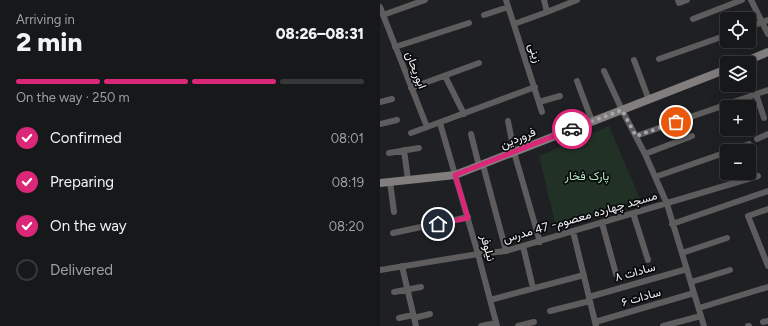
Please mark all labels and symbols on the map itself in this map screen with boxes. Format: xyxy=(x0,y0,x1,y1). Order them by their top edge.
street label: زینی xyxy=(524,41,545,65)
street label: ابوریحان xyxy=(402,49,430,91)
pin xyxy=(659,105,693,139)
courier xyxy=(552,109,592,149)
street label: فروردین xyxy=(498,125,538,152)
park label: پارک فخار xyxy=(564,169,609,184)
street label: مسجد چهارده معصوم- 47 مدرس xyxy=(501,188,659,247)
pin xyxy=(421,207,455,241)
street label: نیلوفر xyxy=(477,232,498,263)
street label: سادات ۸ xyxy=(613,260,657,284)
street label: سادات ۶ xyxy=(620,285,662,309)

